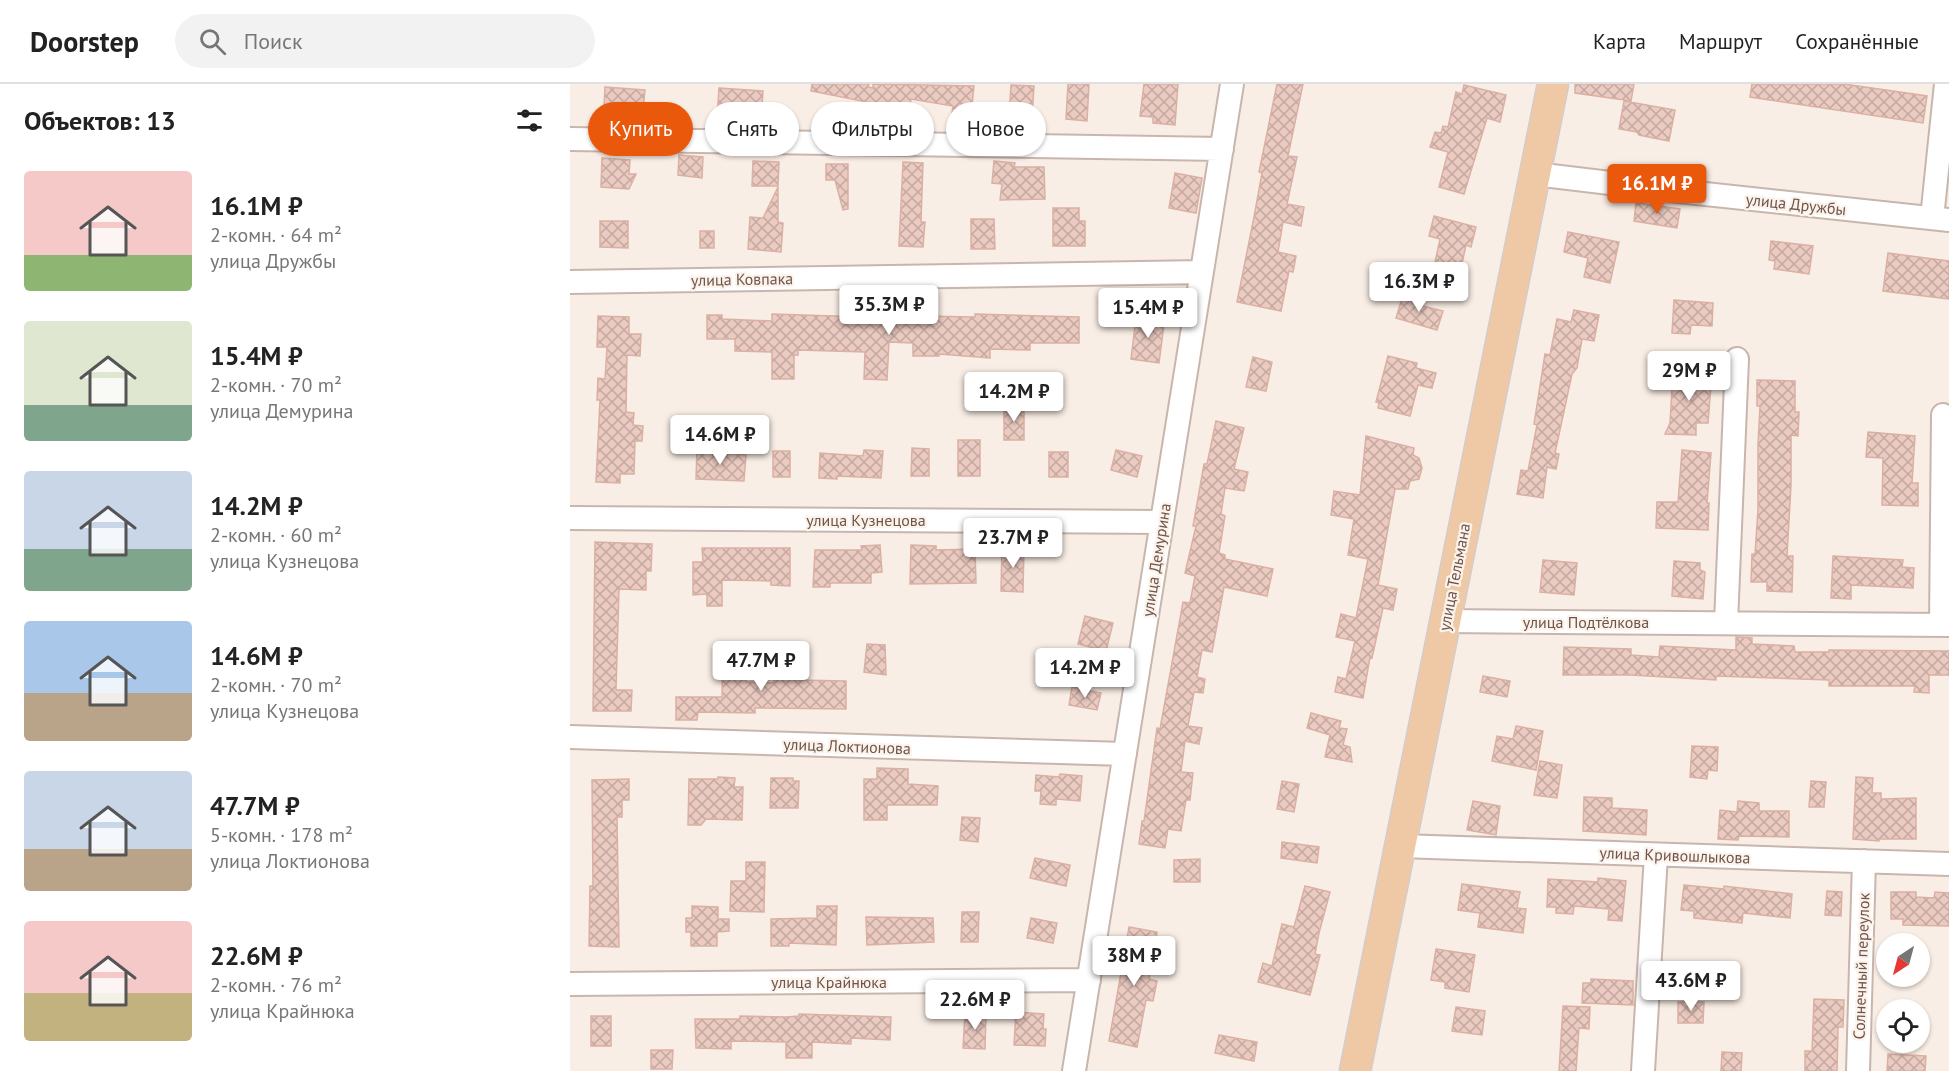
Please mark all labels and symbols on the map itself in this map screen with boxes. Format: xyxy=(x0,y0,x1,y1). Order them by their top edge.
pin: 16.1M ₽ xyxy=(1602,164,1712,215)
street label: улица Дружбы xyxy=(1745,189,1847,219)
pin: 16.3M ₽ xyxy=(1364,262,1474,313)
street label: улица Ковпака xyxy=(691,268,793,290)
pin: 35.3M ₽ xyxy=(834,285,944,336)
pin: 15.4M ₽ xyxy=(1093,288,1203,339)
pin: 29M ₽ xyxy=(1647,351,1731,402)
pin: 14.2M ₽ xyxy=(959,372,1069,423)
pin: 14.6M ₽ xyxy=(665,415,775,466)
street label: улица Демурина xyxy=(1137,502,1175,618)
street label: улица Кузнецова xyxy=(806,510,926,530)
pin: 23.7M ₽ xyxy=(958,518,1068,569)
street label: улица Тельмана xyxy=(1434,521,1474,633)
street label: улица Подтёлкова xyxy=(1523,612,1649,632)
pin: 47.7M ₽ xyxy=(706,641,816,692)
pin: 14.2M ₽ xyxy=(1030,648,1140,699)
street label: улица Локтионова xyxy=(783,734,911,758)
street label: улица Кривошлыкова xyxy=(1599,842,1751,868)
street label: Солнечный переулок xyxy=(1848,892,1874,1040)
north arrow xyxy=(1876,933,1930,987)
pin: 38M ₽ xyxy=(1092,936,1176,987)
pin: 43.6M ₽ xyxy=(1636,961,1746,1012)
street label: улица Крайнюка xyxy=(771,972,887,992)
pin: 22.6M ₽ xyxy=(920,980,1030,1031)

